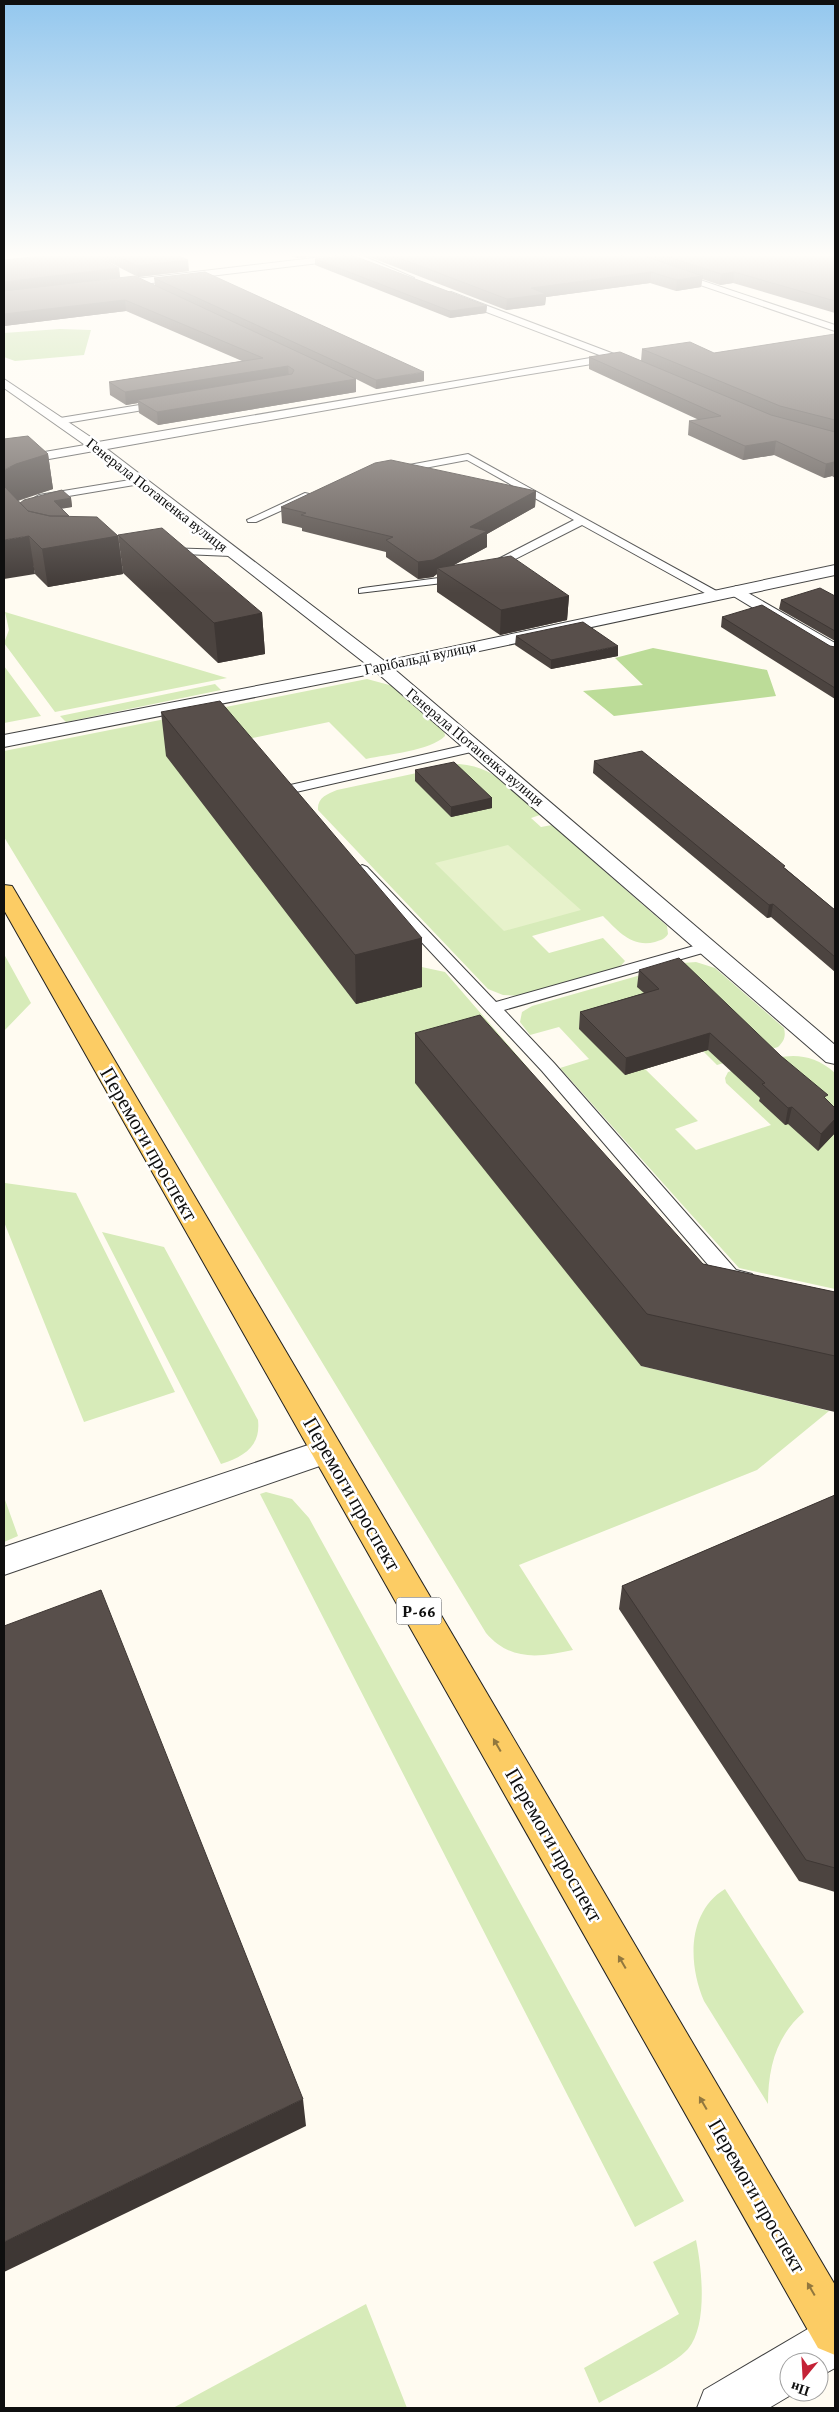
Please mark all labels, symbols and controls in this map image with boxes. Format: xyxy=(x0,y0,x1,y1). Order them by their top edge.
street label: Генерала Потапенка вулиця xyxy=(83,435,231,555)
street label: Гарібальді вулиця xyxy=(363,638,477,678)
street label: Генерала Потапенка вулиця xyxy=(403,685,547,809)
street label: Перемоги проспект xyxy=(95,1063,203,1225)
street label: Перемоги проспект xyxy=(298,1413,406,1575)
road number: Р-66 xyxy=(396,1598,442,1624)
one-way arrow xyxy=(492,1739,501,1752)
street label: Перемоги проспект xyxy=(500,1764,608,1926)
one-way arrow xyxy=(617,1955,626,1968)
one-way arrow xyxy=(698,2096,707,2109)
street label: Перемоги проспект xyxy=(703,2115,811,2277)
one-way arrow xyxy=(806,2282,815,2295)
north arrow xyxy=(779,2352,829,2402)
text: Пн xyxy=(788,2379,811,2400)

